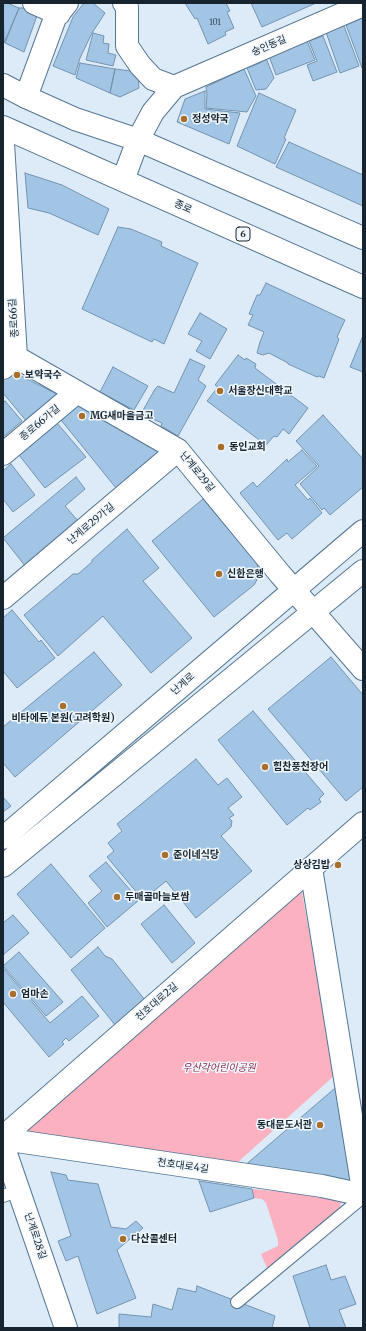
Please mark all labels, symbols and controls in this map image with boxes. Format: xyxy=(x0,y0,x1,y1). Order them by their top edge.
house number: 101 xyxy=(209,18,221,28)
street label: 숭인동길 xyxy=(250,33,288,59)
place label: 정성약국 xyxy=(192,113,229,125)
marker: 정성약국 xyxy=(179,114,189,124)
street label: 종로 xyxy=(172,198,194,216)
road number: 6 xyxy=(236,227,250,241)
street label: 종로66길 xyxy=(7,298,21,338)
place label: 보약국수 xyxy=(25,369,62,381)
marker: 보약국수 xyxy=(12,370,22,380)
place label: 서울장신대학교 xyxy=(228,385,292,397)
marker: 서울장신대학교 xyxy=(215,386,225,396)
street label: 종로66가길 xyxy=(17,403,63,443)
place label: MG새마을금고 xyxy=(90,410,153,422)
marker: MG새마을금고 xyxy=(77,411,87,421)
place label: 동인교회 xyxy=(229,441,266,453)
marker: 동인교회 xyxy=(216,442,226,452)
street label: 난계로29길 xyxy=(177,449,217,495)
street label: 난계로29가길 xyxy=(65,501,117,547)
place label: 신한은행 xyxy=(227,568,264,580)
marker: 신한은행 xyxy=(214,569,224,579)
street label: 난계로 xyxy=(169,670,197,698)
marker: 비타에듀 본원(고려학원) xyxy=(58,701,68,711)
place label: 비타에듀 본원(고려학원) xyxy=(11,712,115,724)
place label: 힘찬풍천장어 xyxy=(273,761,328,773)
marker: 힘찬풍천장어 xyxy=(260,762,270,772)
place label: 준이네식당 xyxy=(173,849,219,861)
marker: 준이네식당 xyxy=(160,850,170,860)
place label: 상상김밥 xyxy=(293,859,330,871)
marker: 상상김밥 xyxy=(333,860,343,870)
place label: 두매골마늘보쌈 xyxy=(125,891,189,903)
marker: 두매골마늘보쌈 xyxy=(112,892,122,902)
street label: 천호대로2길 xyxy=(133,980,181,1024)
place label: 엄마손 xyxy=(21,988,49,1000)
marker: 엄마손 xyxy=(8,989,18,999)
park label: 우산각어린이공원 xyxy=(182,1062,256,1074)
place label: 동대문도서관 xyxy=(257,1119,312,1131)
marker: 동대문도서관 xyxy=(315,1120,325,1130)
street label: 천호대로4길 xyxy=(156,1156,210,1176)
street label: 난계로28길 xyxy=(21,1211,49,1261)
place label: 다산콜센터 xyxy=(131,1233,177,1245)
marker: 다산콜센터 xyxy=(118,1234,128,1244)

